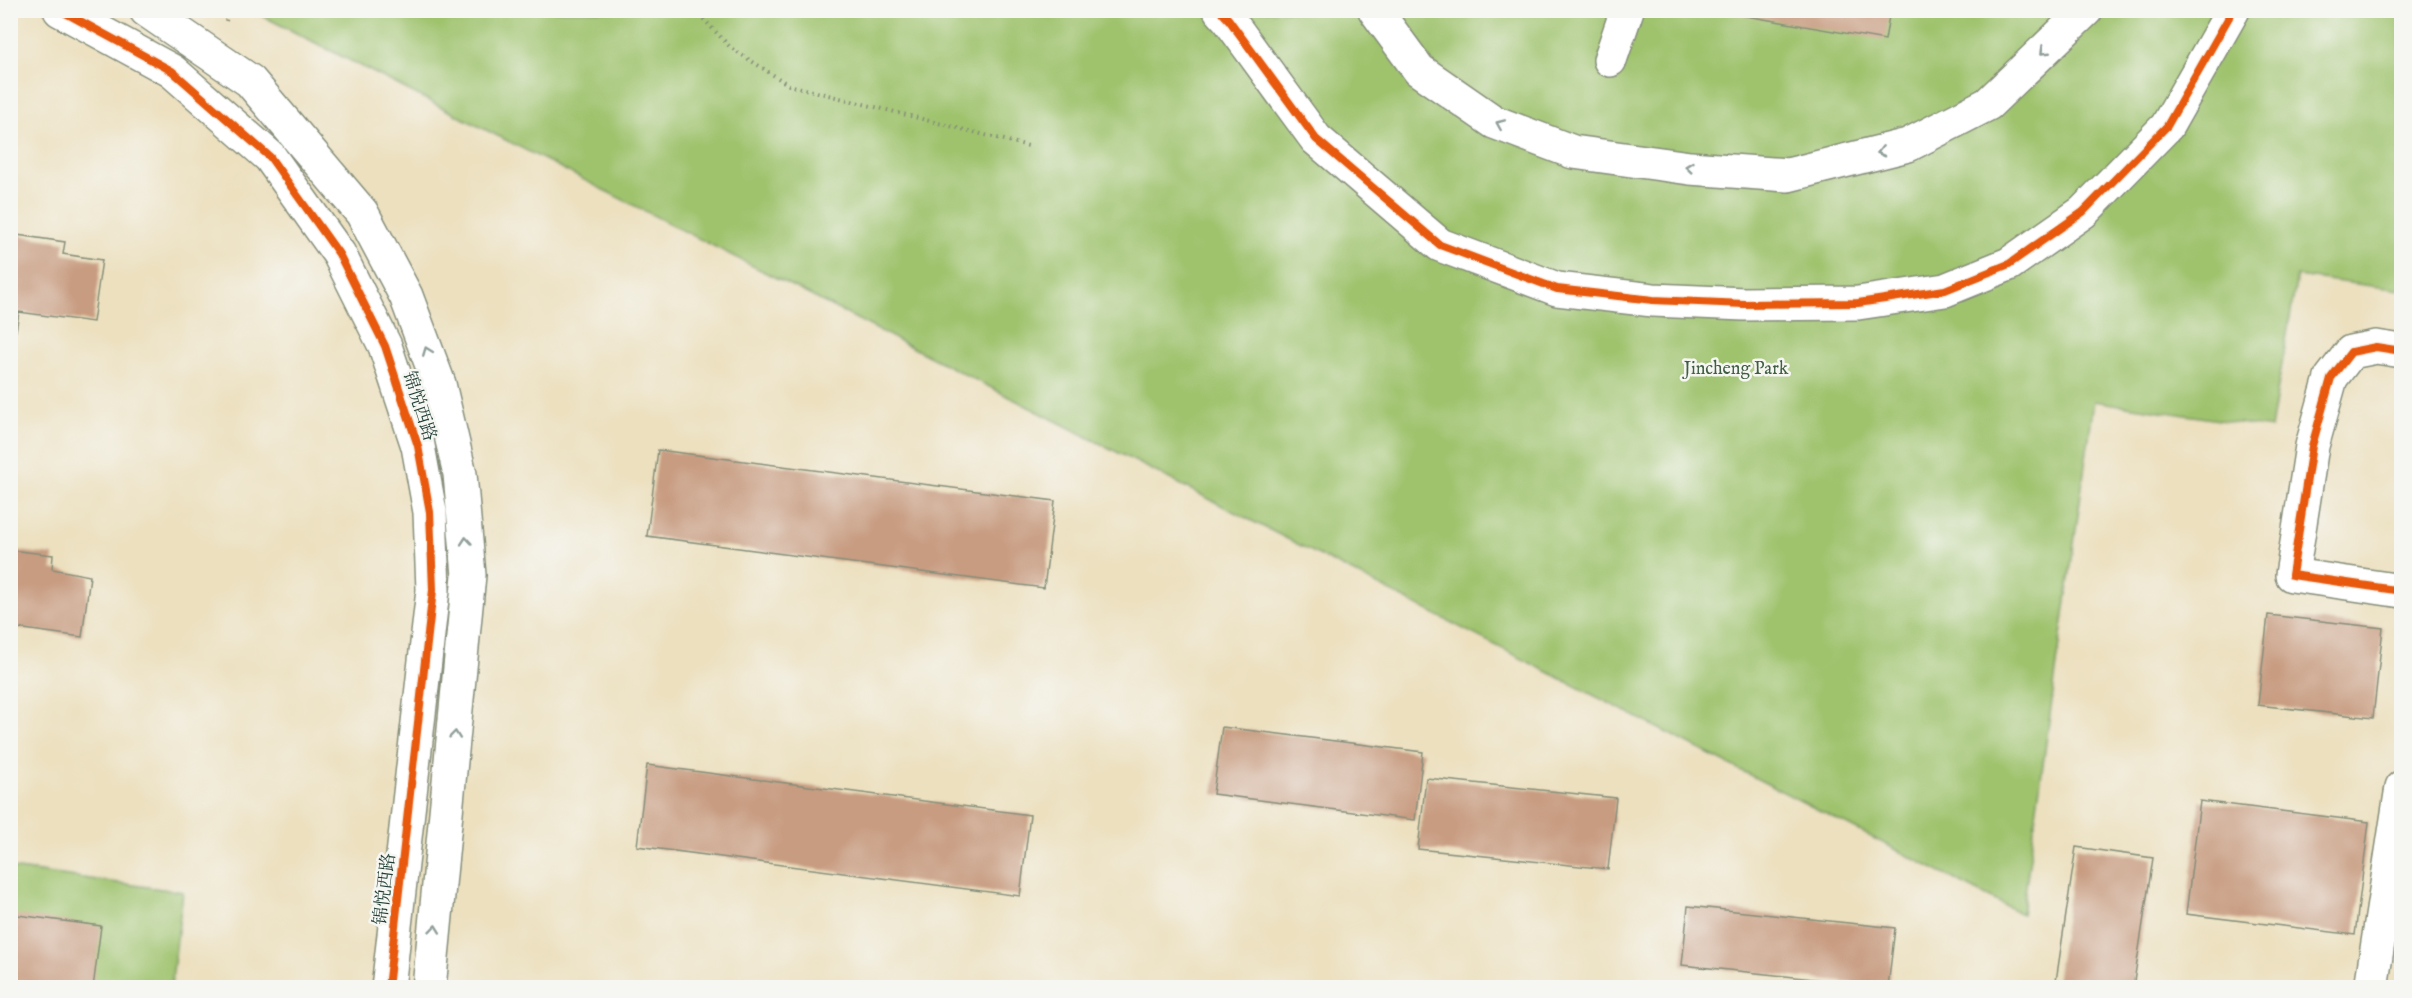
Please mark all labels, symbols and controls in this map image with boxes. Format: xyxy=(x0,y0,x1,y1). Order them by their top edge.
one-way arrow xyxy=(2040,44,2051,55)
one-way arrow xyxy=(1496,119,1507,131)
one-way arrow xyxy=(1876,144,1886,157)
one-way arrow xyxy=(1684,161,1694,174)
one-way arrow xyxy=(421,346,434,357)
park label: Jincheng Park xyxy=(1682,358,1789,381)
street label: 锦悦西路 xyxy=(397,369,441,444)
one-way arrow xyxy=(460,536,473,546)
one-way arrow xyxy=(448,731,461,740)
street label: 锦悦西路 xyxy=(370,852,401,926)
one-way arrow xyxy=(428,925,441,934)

